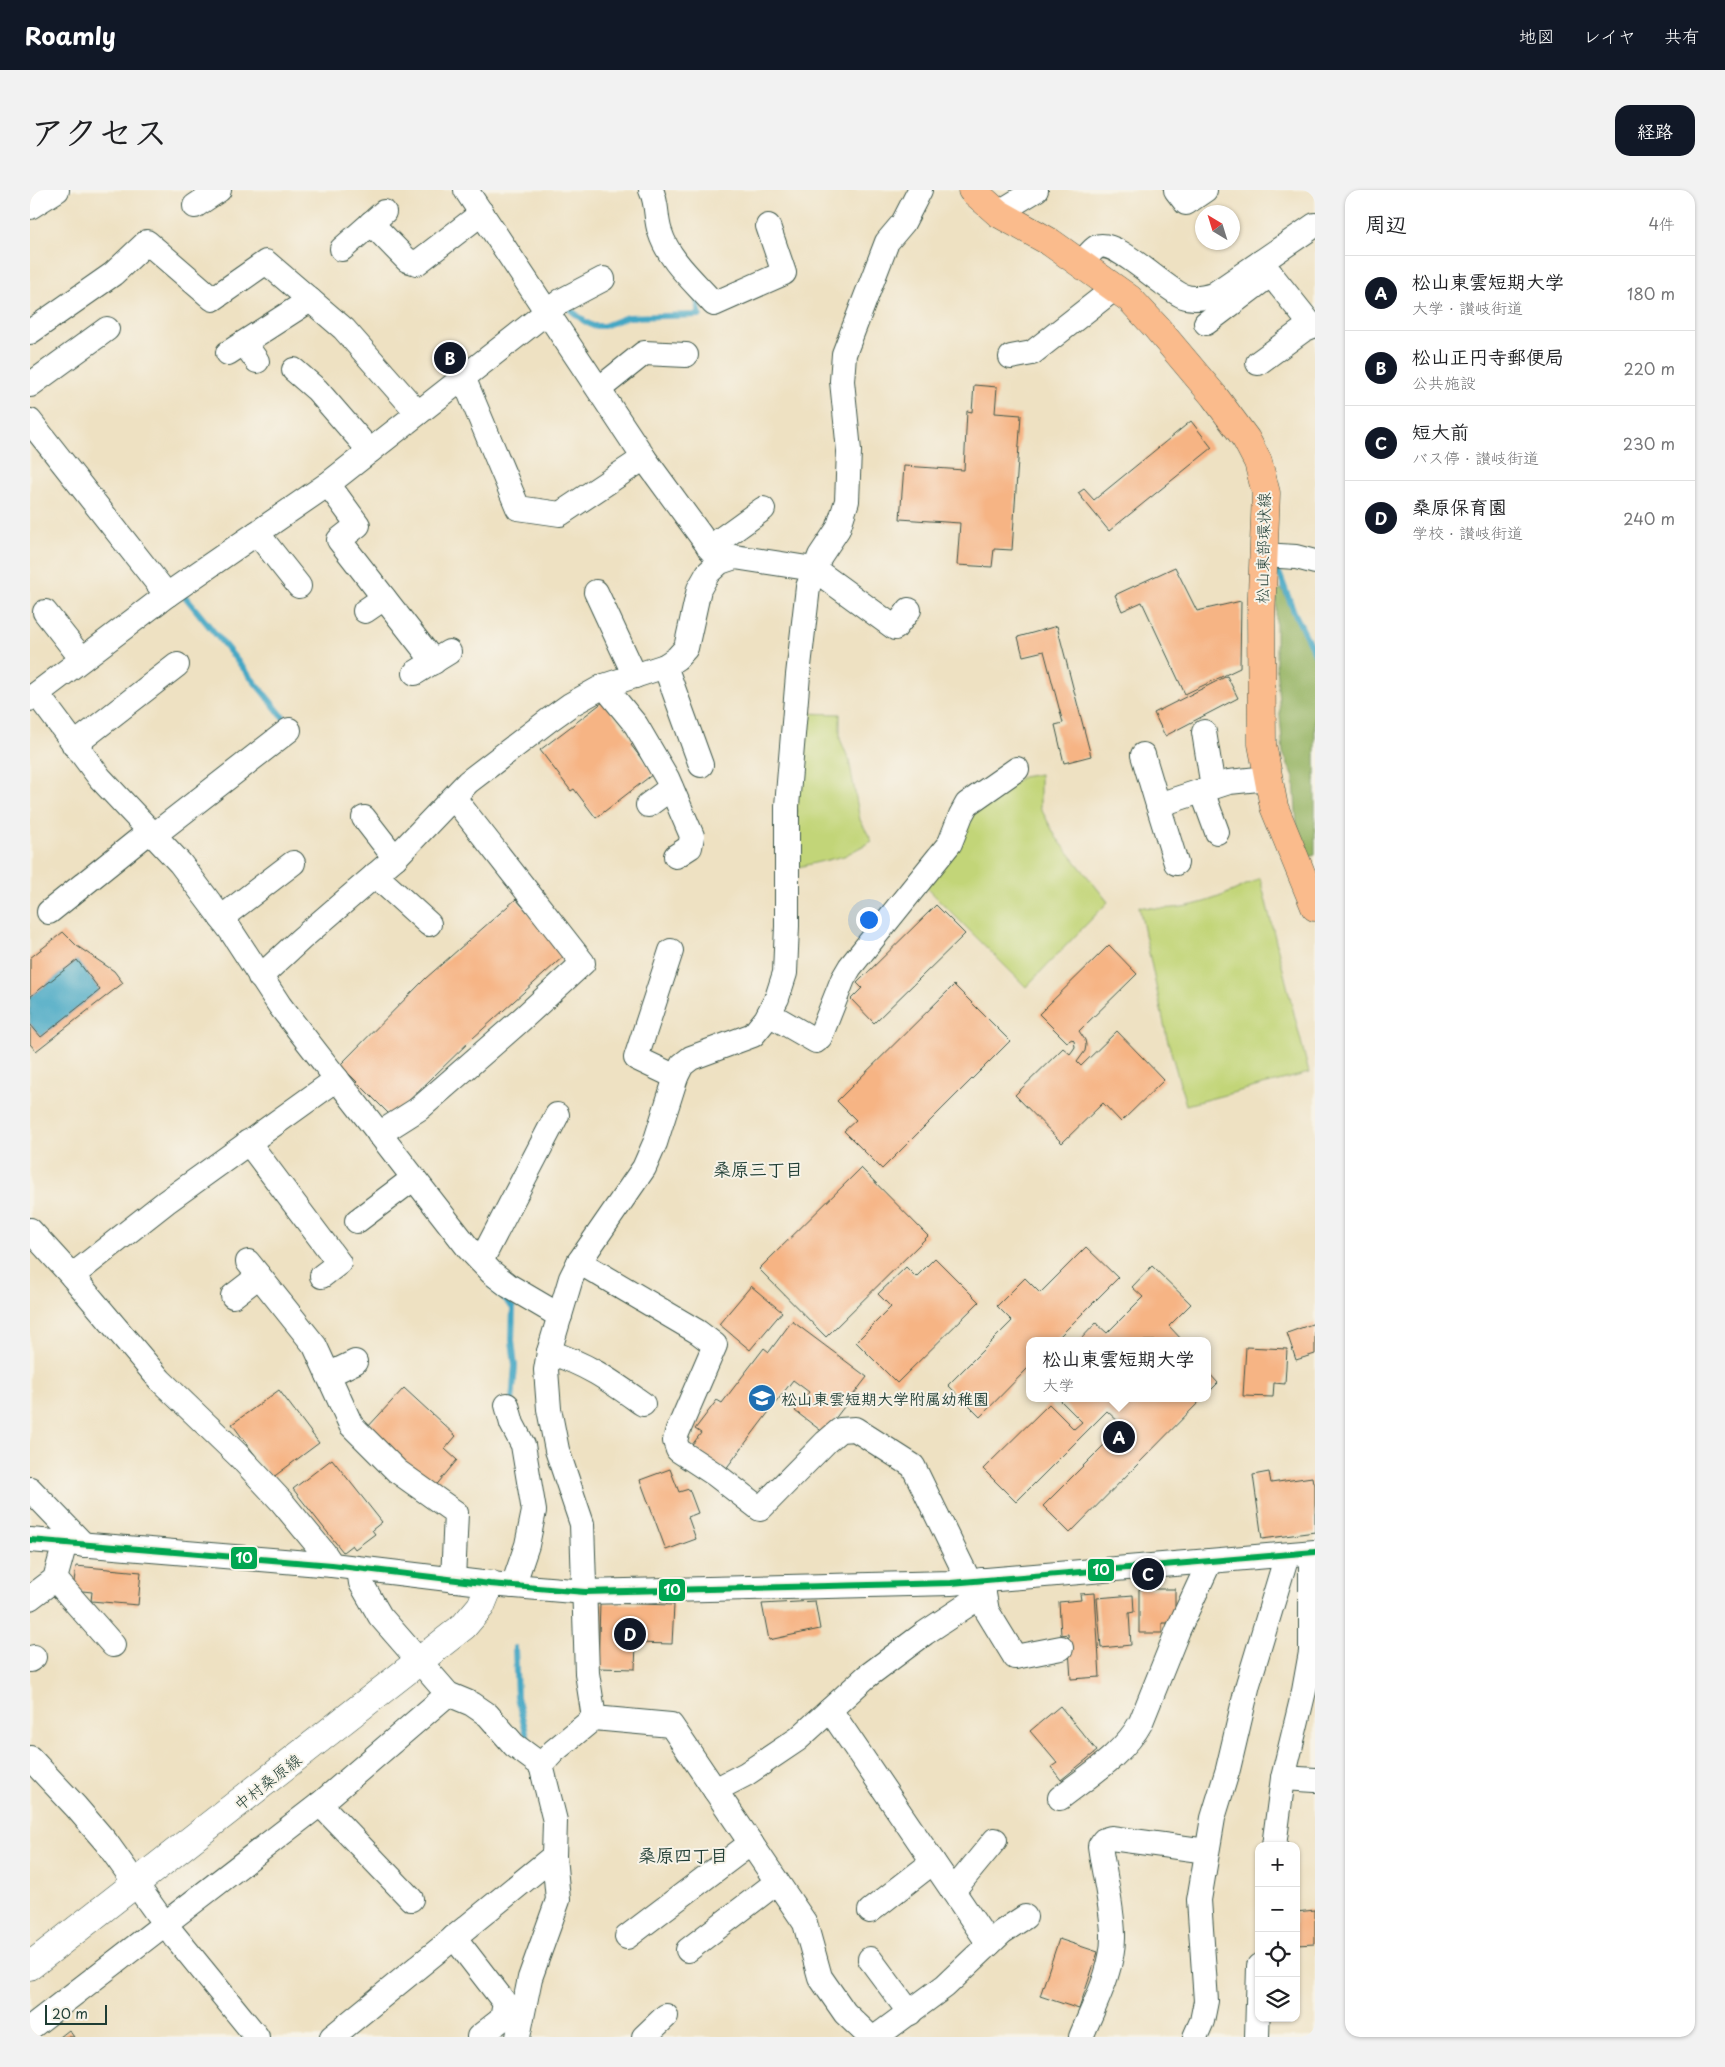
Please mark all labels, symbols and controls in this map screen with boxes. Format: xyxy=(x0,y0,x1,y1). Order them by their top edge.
text: Roamly xyxy=(25,17,116,53)
text: 地図 xyxy=(1519,22,1555,49)
text: レイヤ xyxy=(1583,22,1636,49)
text: 共有 xyxy=(1664,22,1700,49)
text: アクセス xyxy=(30,104,168,157)
button: 経路 xyxy=(1615,105,1695,156)
north arrow xyxy=(1195,205,1240,250)
text: 周辺 xyxy=(1365,207,1407,239)
text: 4件 xyxy=(1648,211,1675,235)
text: 松山東雲短期大学 xyxy=(1412,267,1564,295)
text: A xyxy=(1375,281,1387,305)
text: 180 m xyxy=(1627,281,1675,305)
text: 大学 · 讃岐街道 xyxy=(1412,295,1523,319)
pin: B xyxy=(434,339,466,377)
text: 松山正円寺郵便局 xyxy=(1412,342,1564,370)
text: B xyxy=(1376,356,1386,380)
text: 220 m xyxy=(1624,356,1675,380)
text: 公共施設 xyxy=(1412,370,1476,394)
text: 短大前 xyxy=(1412,417,1469,445)
text: C xyxy=(1375,431,1387,455)
text: 230 m xyxy=(1623,431,1675,455)
text: バス停 · 讃岐街道 xyxy=(1412,445,1539,469)
street label: 松山東部環状線 xyxy=(1249,492,1275,604)
text: 桑原保育園 xyxy=(1412,492,1507,520)
text: D xyxy=(1375,506,1387,530)
text: 240 m xyxy=(1623,506,1675,530)
text: 学校 · 讃岐街道 xyxy=(1412,520,1523,544)
your location xyxy=(856,907,882,933)
district label: 桑原三丁目 xyxy=(713,1155,803,1182)
popup xyxy=(1026,1337,1211,1402)
text: 松山東雲短期大学 xyxy=(1042,1344,1195,1372)
text: 大学 xyxy=(1042,1372,1075,1396)
school or university icon: 松山東雲短期大学附属幼稚園 xyxy=(747,1383,777,1413)
place label: 松山東雲短期大学附属幼稚園 xyxy=(781,1386,989,1410)
pin: A xyxy=(1103,1418,1135,1456)
line badge: 10 xyxy=(230,1546,258,1570)
text: 10 xyxy=(235,1547,253,1568)
pin: C xyxy=(1132,1555,1164,1593)
line badge: 10 xyxy=(1087,1558,1115,1582)
text: 10 xyxy=(1092,1559,1110,1580)
line badge: 10 xyxy=(658,1578,686,1602)
text: 10 xyxy=(663,1579,681,1600)
pin: D xyxy=(614,1615,646,1653)
street label: 中村桑原線 xyxy=(228,1747,306,1815)
district label: 桑原四丁目 xyxy=(638,1841,728,1868)
map controls xyxy=(1255,1842,1300,2022)
button: + xyxy=(1255,1842,1300,1887)
button: − xyxy=(1255,1887,1300,1932)
button: locate xyxy=(1255,1932,1300,1977)
button: layers xyxy=(1255,1977,1300,2022)
scale bar xyxy=(45,2002,108,2025)
text: 20 m xyxy=(52,2003,88,2024)

